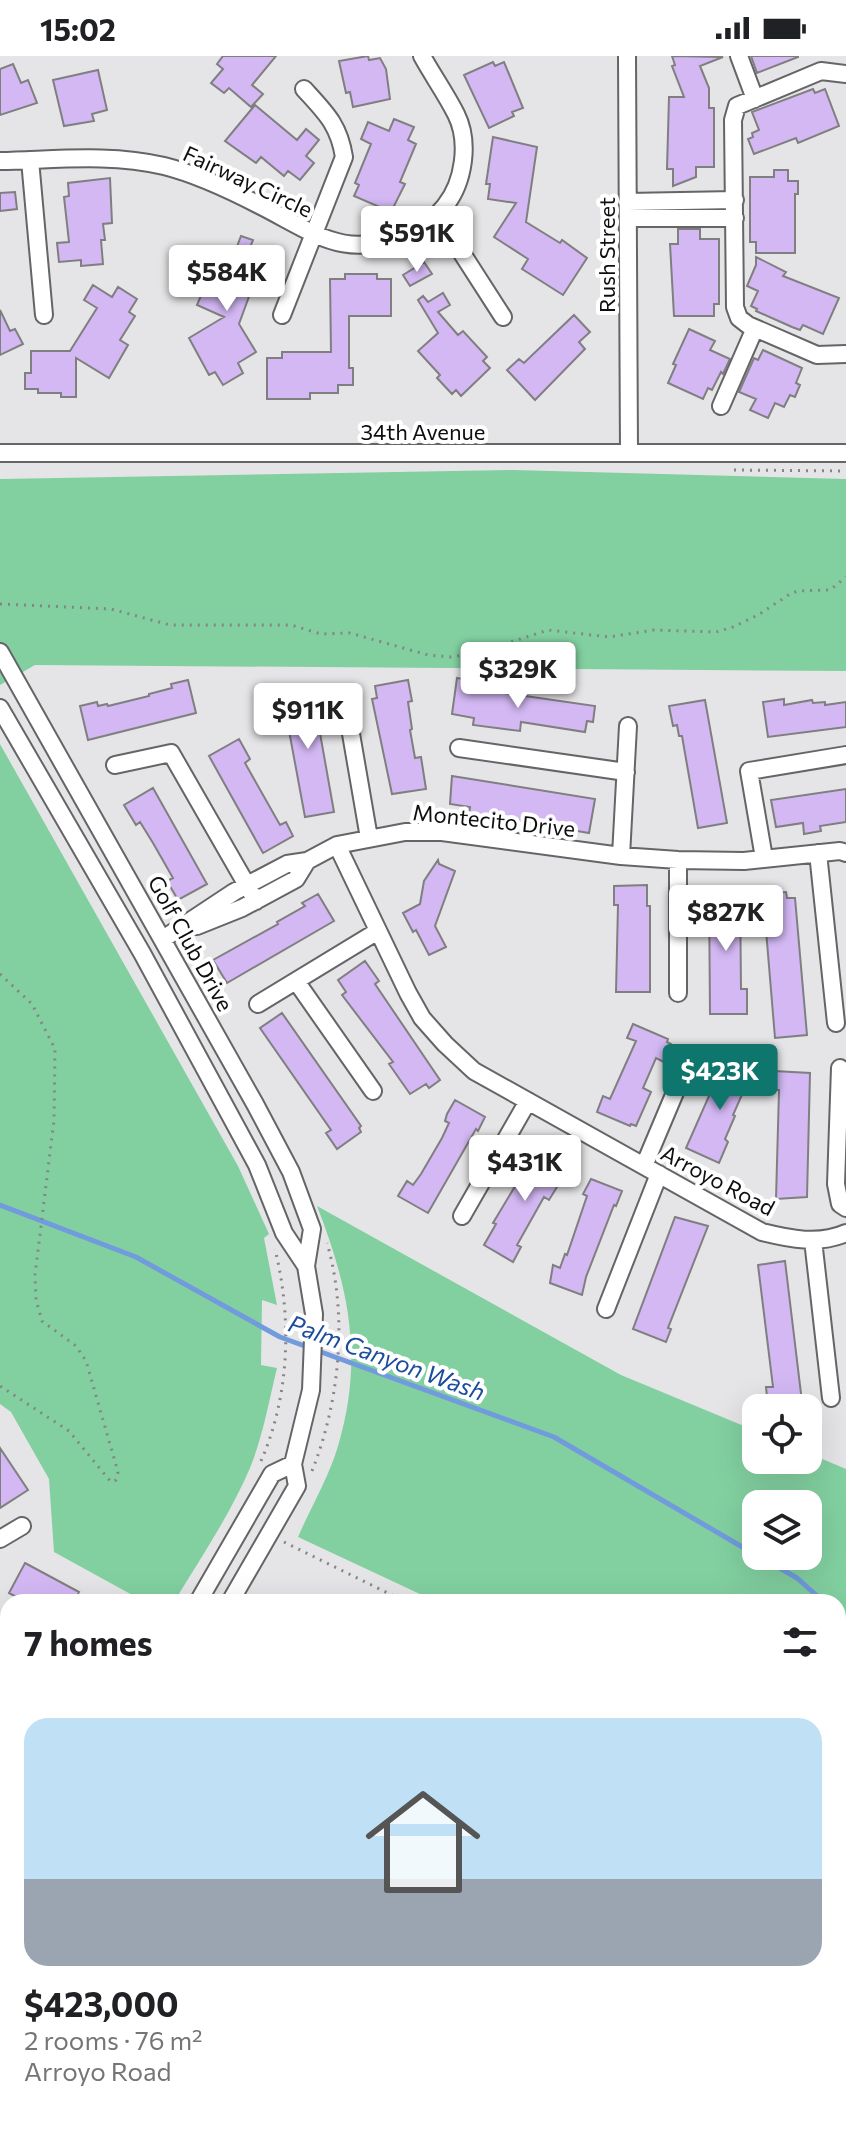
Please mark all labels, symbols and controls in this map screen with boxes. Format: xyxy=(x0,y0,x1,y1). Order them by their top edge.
text: 15:02 xyxy=(40,10,116,47)
street label: Fairway Circle xyxy=(179,139,317,223)
street label: Rush Street xyxy=(593,197,620,313)
pin: $591K xyxy=(361,206,473,274)
text: $591K xyxy=(379,216,455,247)
pin: $584K xyxy=(171,245,283,313)
text: $584K xyxy=(187,255,267,286)
street label: 34th Avenue xyxy=(361,418,485,445)
pin: $329K xyxy=(462,642,574,710)
text: $329K xyxy=(479,652,557,683)
pin: $911K xyxy=(252,683,364,751)
text: $911K xyxy=(272,693,344,724)
street label: Montecito Drive xyxy=(411,798,577,842)
street label: Golf Club Drive xyxy=(143,870,239,1016)
pin: $827K xyxy=(670,885,782,953)
text: $827K xyxy=(687,895,765,926)
pin: $423K xyxy=(664,1044,776,1112)
text: $423K xyxy=(681,1054,759,1085)
pin: $431K xyxy=(469,1135,581,1203)
street label: Arroyo Road xyxy=(657,1139,779,1221)
text: $431K xyxy=(487,1145,563,1176)
water label: Palm Canyon Wash xyxy=(285,1308,489,1406)
map controls xyxy=(742,1394,822,1570)
button: locate xyxy=(742,1394,822,1474)
button: layers xyxy=(742,1490,822,1570)
icon: filters xyxy=(778,1620,822,1664)
text: 7 homes xyxy=(24,1621,153,1663)
icon: home xyxy=(351,1770,495,1914)
text: $423,000 xyxy=(24,1982,179,2024)
text: 2 rooms · 76 m² xyxy=(24,2024,203,2055)
text: Arroyo Road xyxy=(24,2055,172,2086)

